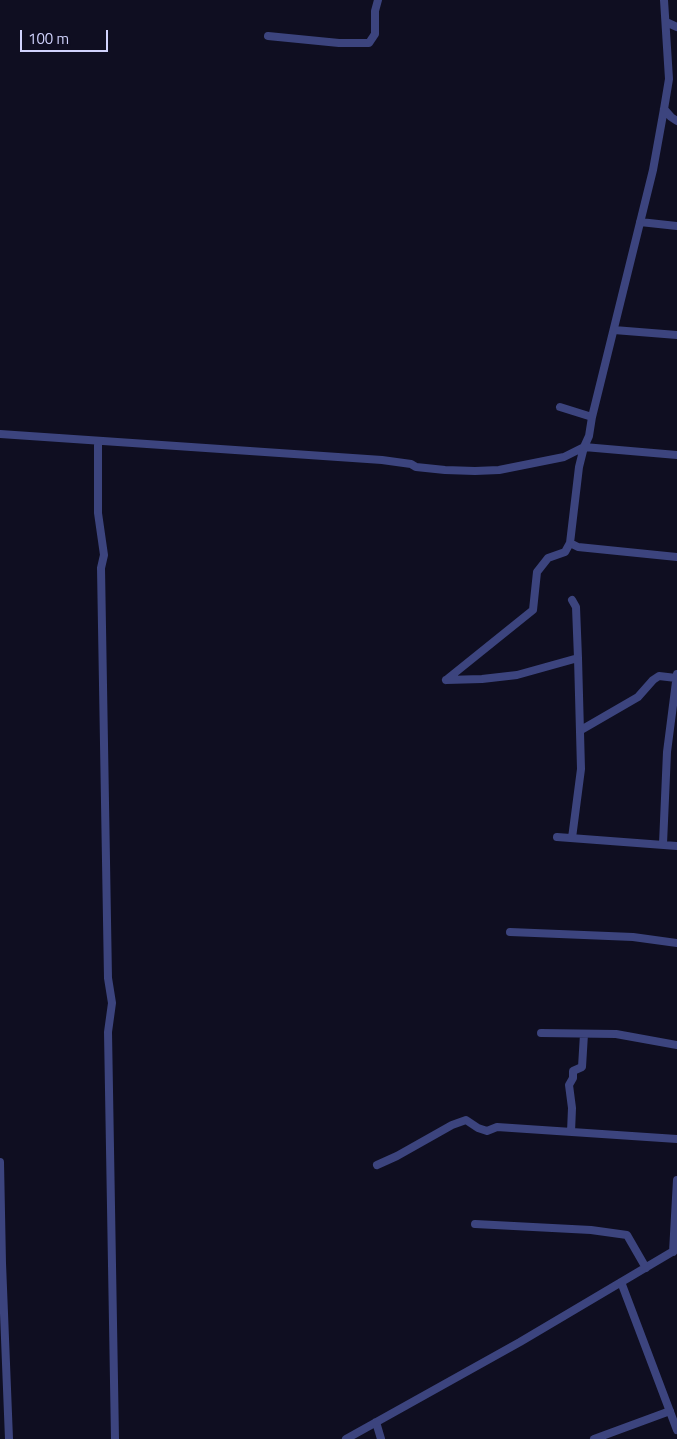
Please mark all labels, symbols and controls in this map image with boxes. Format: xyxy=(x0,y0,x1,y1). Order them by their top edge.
scale bar xyxy=(22,20,110,52)
text: 100 m xyxy=(28,27,69,50)

